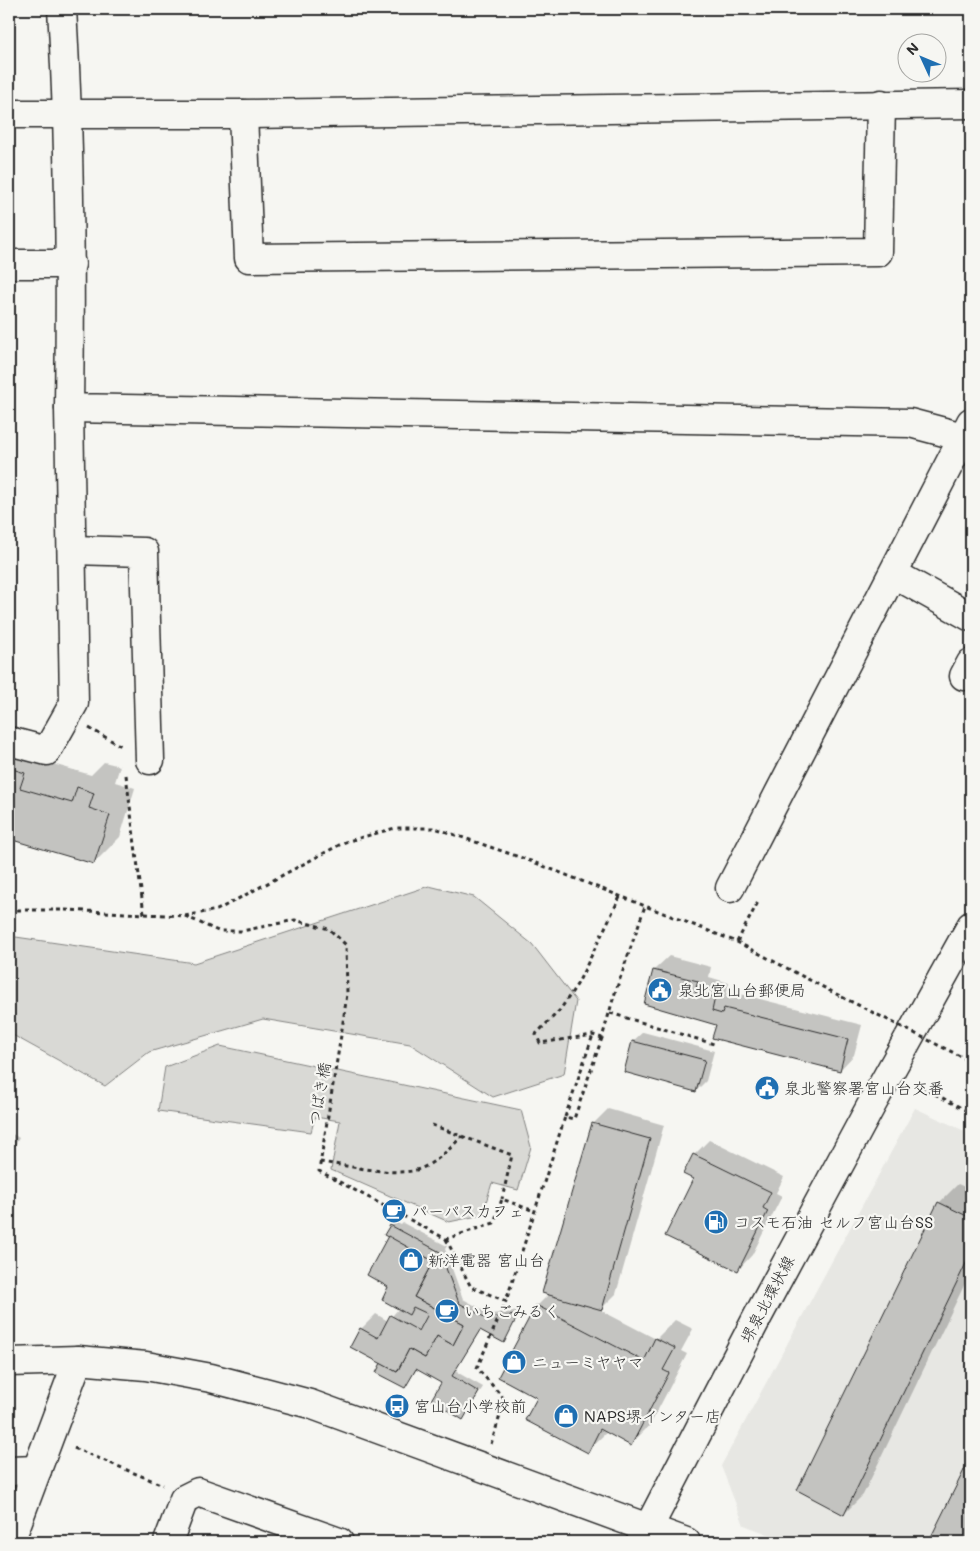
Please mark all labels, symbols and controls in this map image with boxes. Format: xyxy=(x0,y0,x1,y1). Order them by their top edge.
north arrow xyxy=(898,32,948,82)
text: N xyxy=(902,38,923,59)
public building icon: 泉北宮山台郵便局 xyxy=(647,977,673,1003)
place label: 泉北宮山台郵便局 xyxy=(678,979,806,1000)
street label: つばき橋 xyxy=(303,1061,334,1127)
public building icon: 泉北警察署宮山台交番 xyxy=(754,1075,780,1101)
place label: 泉北警察署宮山台交番 xyxy=(784,1077,944,1098)
cafe icon: パーパスカフェ xyxy=(381,1198,407,1224)
place label: パーパスカフェ xyxy=(412,1200,524,1221)
fuel station icon: コスモ石油 セルフ宮山台SS xyxy=(703,1209,729,1235)
place label: コスモ石油 セルフ宮山台SS xyxy=(734,1211,933,1232)
shop icon: 新洋電器 宮山台 xyxy=(398,1247,424,1273)
place label: 新洋電器 宮山台 xyxy=(428,1249,545,1270)
street label: 堺泉北環状線 xyxy=(735,1251,798,1346)
cafe icon: いちごみるく xyxy=(434,1298,460,1324)
place label: いちごみるく xyxy=(464,1300,560,1321)
shop icon: ニューミヤヤマ xyxy=(501,1349,527,1375)
place label: ニューミヤヤマ xyxy=(532,1351,644,1372)
bus stop icon: 宮山台小学校前 xyxy=(384,1393,410,1419)
place label: 宮山台小学校前 xyxy=(414,1395,526,1416)
shop icon: NAPS堺インター店 xyxy=(553,1403,579,1429)
place label: NAPS堺インター店 xyxy=(584,1405,721,1426)

